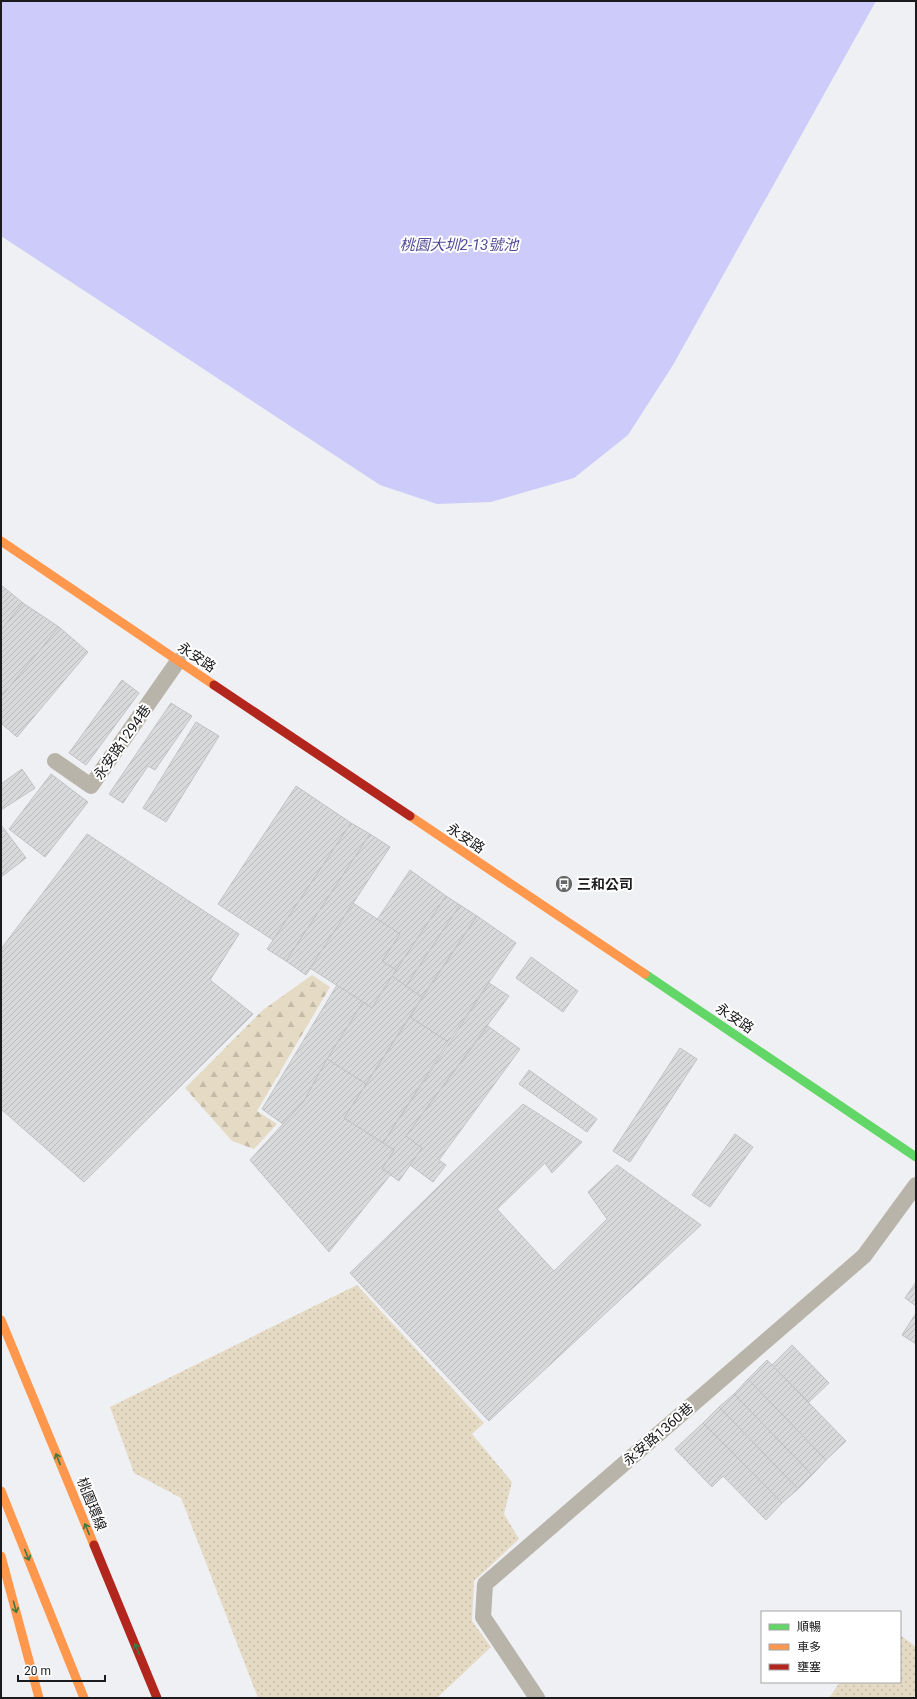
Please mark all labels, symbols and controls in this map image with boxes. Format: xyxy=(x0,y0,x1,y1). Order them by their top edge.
water label: 桃園大圳2-13號池 xyxy=(400,236,520,254)
street label: 永安路 xyxy=(175,639,219,675)
street label: 永安路1294巷 xyxy=(90,702,154,782)
street label: 永安路 xyxy=(444,820,488,856)
bus stop icon: 三和公司 xyxy=(554,874,574,894)
place label: 三和公司 xyxy=(577,876,633,892)
street label: 永安路 xyxy=(713,1000,757,1036)
street label: 永安路1360巷 xyxy=(620,1399,696,1469)
one-way arrow xyxy=(54,1453,62,1465)
street label: 桃園環線 xyxy=(74,1475,110,1533)
one-way arrow xyxy=(83,1523,90,1535)
one-way arrow xyxy=(24,1549,32,1561)
one-way arrow xyxy=(11,1601,19,1614)
legend xyxy=(761,1611,901,1683)
text: 順暢 xyxy=(797,1620,821,1634)
text: 車多 xyxy=(797,1640,821,1654)
one-way arrow xyxy=(132,1643,140,1655)
scale bar xyxy=(18,1657,105,1683)
text: 壅塞 xyxy=(797,1660,821,1674)
text: 20 m xyxy=(24,1664,51,1678)

